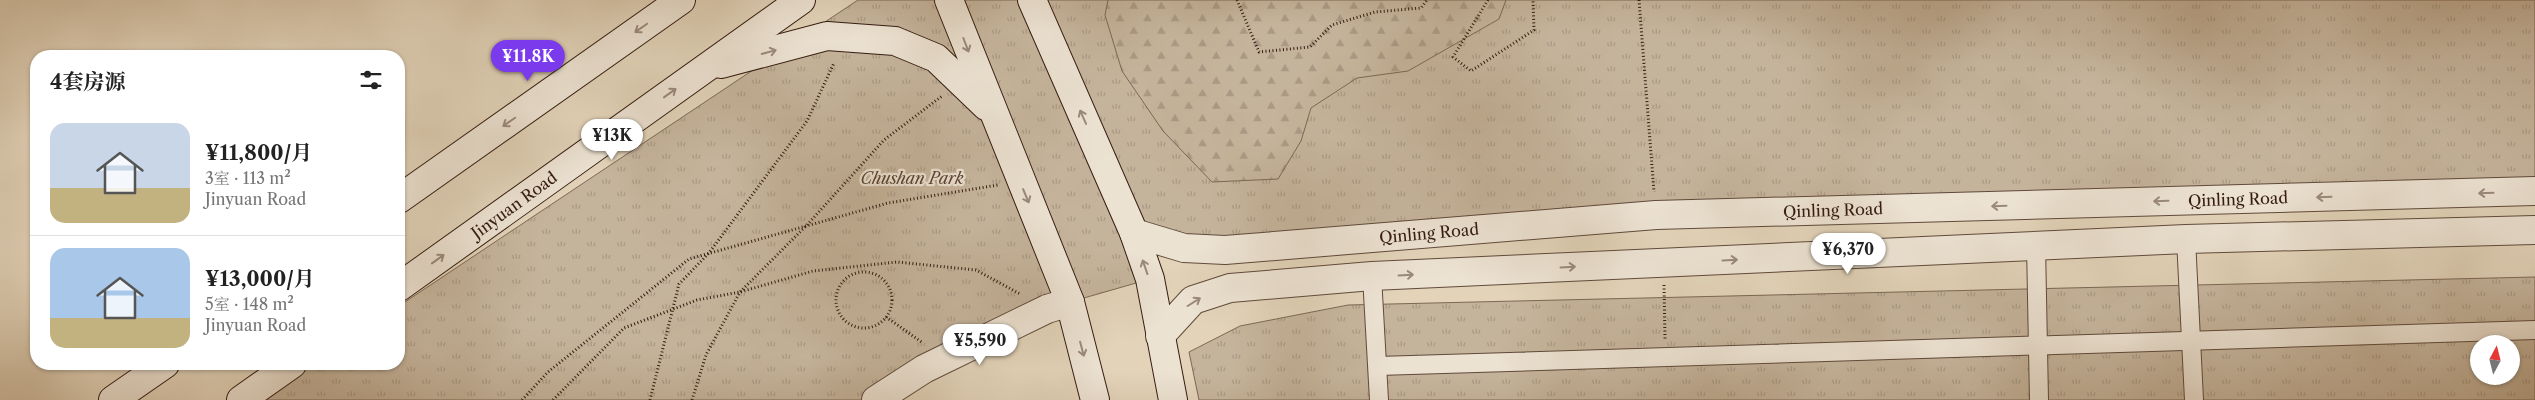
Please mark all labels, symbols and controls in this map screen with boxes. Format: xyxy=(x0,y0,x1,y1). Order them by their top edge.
one-way arrow xyxy=(635,23,649,33)
one-way arrow xyxy=(963,38,972,53)
pin: ¥11.8K xyxy=(487,39,569,82)
text: ¥11.8K xyxy=(502,46,554,66)
one-way arrow xyxy=(760,46,776,56)
icon: filters xyxy=(357,66,385,94)
text: 4套房源 xyxy=(50,69,125,94)
one-way arrow xyxy=(663,88,677,98)
one-way arrow xyxy=(1078,110,1088,125)
one-way arrow xyxy=(502,117,516,127)
pin: ¥13K xyxy=(582,119,642,161)
text: ¥13K xyxy=(592,125,632,145)
text: ¥11,800/月 xyxy=(205,140,312,165)
icon: home xyxy=(90,143,150,203)
street label: Jinyuan Road xyxy=(465,167,561,245)
text: 3室 · 113 m² xyxy=(205,168,291,188)
park label: Chushan Park xyxy=(860,168,964,188)
street label: Qinling Road xyxy=(2188,187,2289,211)
one-way arrow xyxy=(2479,188,2495,197)
text: Jinyuan Road xyxy=(205,189,306,209)
one-way arrow xyxy=(1023,189,1032,204)
one-way arrow xyxy=(2316,192,2332,202)
one-way arrow xyxy=(2154,197,2170,206)
street label: Qinling Road xyxy=(1783,198,1884,222)
one-way arrow xyxy=(1991,201,2008,211)
street label: Qinling Road xyxy=(1378,219,1480,247)
pin: ¥6,370 xyxy=(1807,232,1889,275)
text: ¥6,370 xyxy=(1822,239,1874,259)
one-way arrow xyxy=(431,254,445,264)
one-way arrow xyxy=(1722,255,1738,264)
one-way arrow xyxy=(1140,259,1150,275)
one-way arrow xyxy=(1560,263,1576,272)
text: ¥13,000/月 xyxy=(205,266,315,291)
icon: home xyxy=(90,268,150,328)
one-way arrow xyxy=(1397,270,1413,279)
text: 5室 · 148 m² xyxy=(205,294,294,314)
one-way arrow xyxy=(1187,296,1201,307)
text: Jinyuan Road xyxy=(205,315,306,335)
pin: ¥5,590 xyxy=(939,324,1021,366)
text: ¥5,590 xyxy=(954,330,1006,350)
north arrow xyxy=(2470,335,2520,385)
map controls xyxy=(2470,335,2520,385)
one-way arrow xyxy=(1078,340,1087,356)

